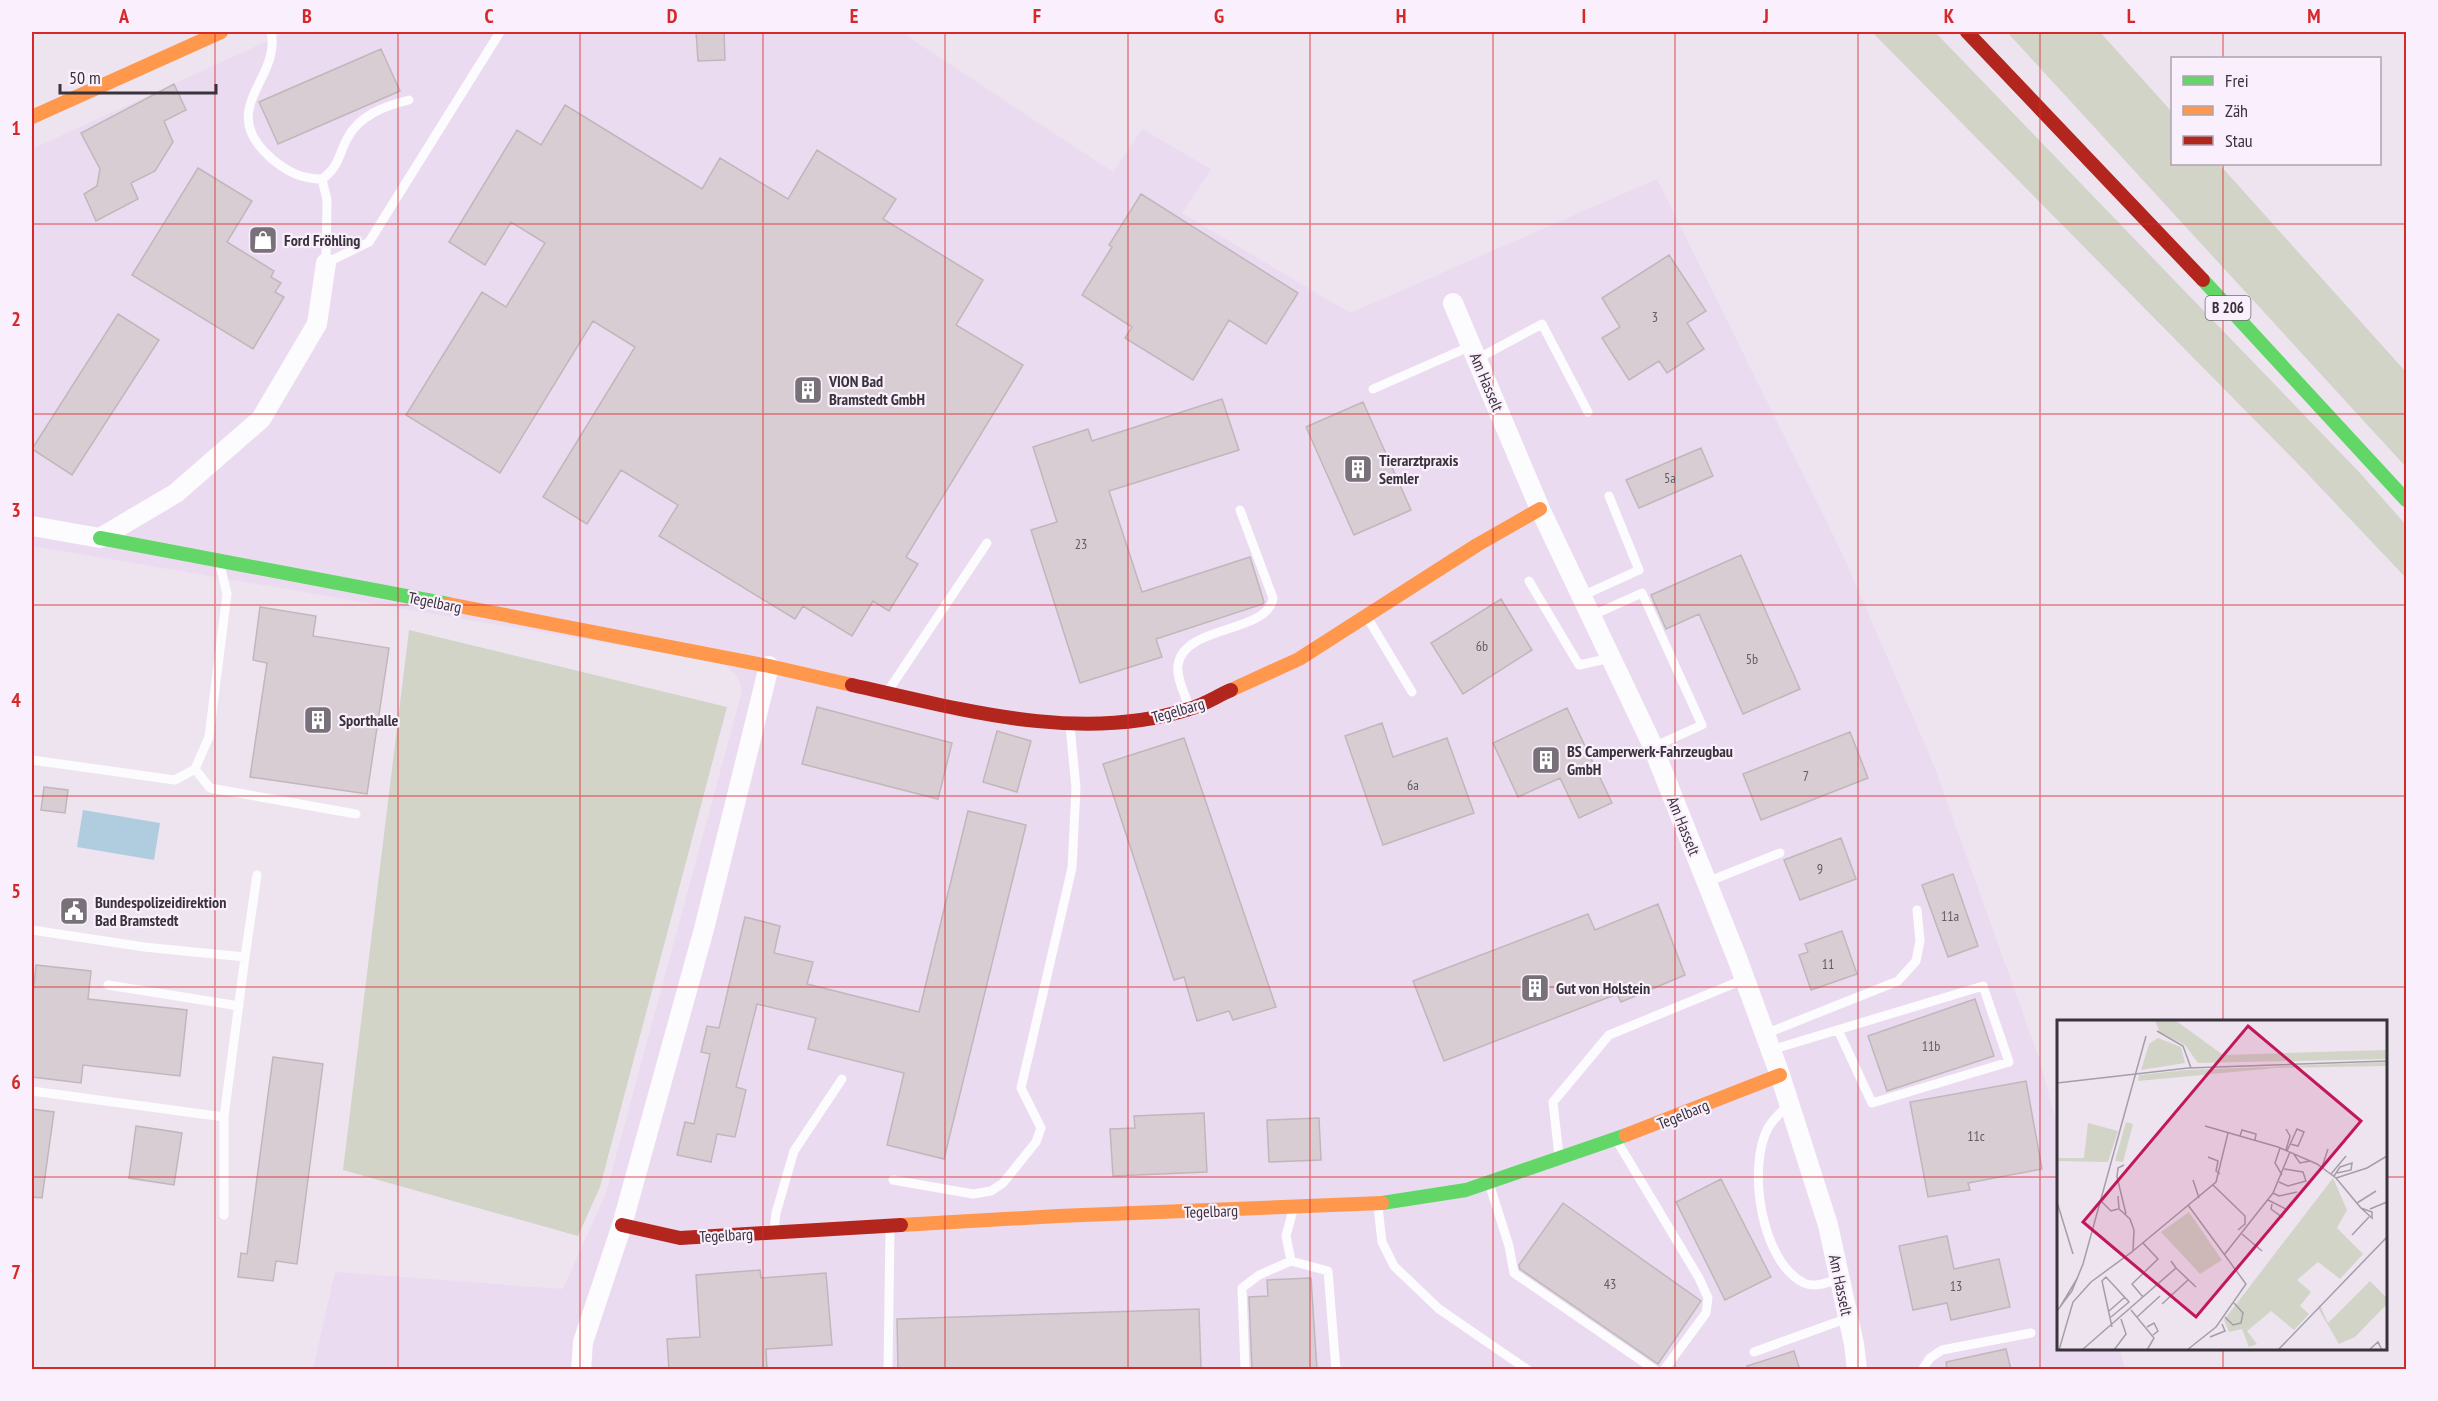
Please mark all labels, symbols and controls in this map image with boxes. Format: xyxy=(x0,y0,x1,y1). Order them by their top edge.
text: A xyxy=(118,3,130,29)
text: B xyxy=(302,3,312,29)
text: C xyxy=(484,3,494,29)
text: D xyxy=(667,3,678,29)
text: E xyxy=(850,3,858,29)
text: F xyxy=(1033,3,1041,29)
text: G xyxy=(1214,3,1224,29)
text: H xyxy=(1396,3,1406,29)
text: I xyxy=(1582,3,1586,29)
text: J xyxy=(1762,3,1769,29)
text: K xyxy=(1944,3,1955,29)
text: L xyxy=(2127,3,2136,29)
text: M xyxy=(2307,3,2321,29)
scale bar xyxy=(60,57,216,95)
legend xyxy=(2171,57,2381,165)
text: 50 m xyxy=(69,66,101,89)
text: Frei xyxy=(2225,69,2249,92)
text: Zäh xyxy=(2225,99,2248,122)
text: 1 xyxy=(11,115,21,141)
text: Stau xyxy=(2225,129,2253,152)
shop icon: Ford Fröhling xyxy=(247,224,279,256)
place label: Ford Fröhling xyxy=(284,230,360,250)
road number: B 206 xyxy=(2206,296,2250,320)
text: 2 xyxy=(11,306,21,332)
house number: 3 xyxy=(1652,308,1658,326)
street label: Am Hasselt xyxy=(1466,350,1509,415)
place label: VION Bad Bramstedt GmbH xyxy=(828,371,925,409)
building icon: VION Bad Bramstedt GmbH xyxy=(792,374,824,406)
place label: Tierarztpraxis Semler xyxy=(1379,450,1459,488)
building icon: Tierarztpraxis Semler xyxy=(1342,453,1374,485)
house number: 5a xyxy=(1664,469,1676,487)
text: 3 xyxy=(11,497,21,523)
house number: 23 xyxy=(1075,535,1087,553)
street label: Tegelbarg xyxy=(407,587,463,617)
house number: 6b xyxy=(1476,637,1488,655)
house number: 5b xyxy=(1746,650,1758,668)
text: 4 xyxy=(11,687,21,713)
street label: Tegelbarg xyxy=(1149,693,1207,727)
building icon: Sporthalle xyxy=(302,704,334,736)
place label: Sporthalle xyxy=(339,710,399,730)
place label: BS Camperwerk-Fahrzeugbau GmbH xyxy=(1567,741,1733,779)
building icon: BS Camperwerk-Fahrzeugbau GmbH xyxy=(1530,744,1562,776)
house number: 7 xyxy=(1803,767,1809,785)
house number: 6a xyxy=(1407,776,1419,794)
street label: Am Hasselt xyxy=(1663,794,1705,859)
house number: 9 xyxy=(1817,860,1823,878)
text: 5 xyxy=(11,878,21,904)
place label: Bundespolizeidirektion Bad Bramstedt xyxy=(95,892,226,930)
public building icon: Bundespolizeidirektion Bad Bramstedt xyxy=(58,895,90,927)
house number: 11a xyxy=(1941,907,1959,925)
house number: 11 xyxy=(1822,955,1834,973)
building icon: Gut von Holstein xyxy=(1519,972,1551,1004)
place label: Gut von Holstein xyxy=(1556,978,1650,998)
inset map xyxy=(2057,1020,2387,1350)
house number: 11b xyxy=(1922,1037,1940,1055)
text: 6 xyxy=(11,1069,21,1095)
street label: Tegelbarg xyxy=(1654,1095,1712,1133)
house number: 11c xyxy=(1967,1127,1985,1145)
street label: Tegelbarg xyxy=(1184,1200,1238,1222)
street label: Tegelbarg xyxy=(699,1224,753,1246)
street label: Am Hasselt xyxy=(1825,1253,1857,1318)
text: 7 xyxy=(11,1259,21,1285)
house number: 43 xyxy=(1604,1275,1616,1293)
house number: 13 xyxy=(1950,1277,1962,1295)

